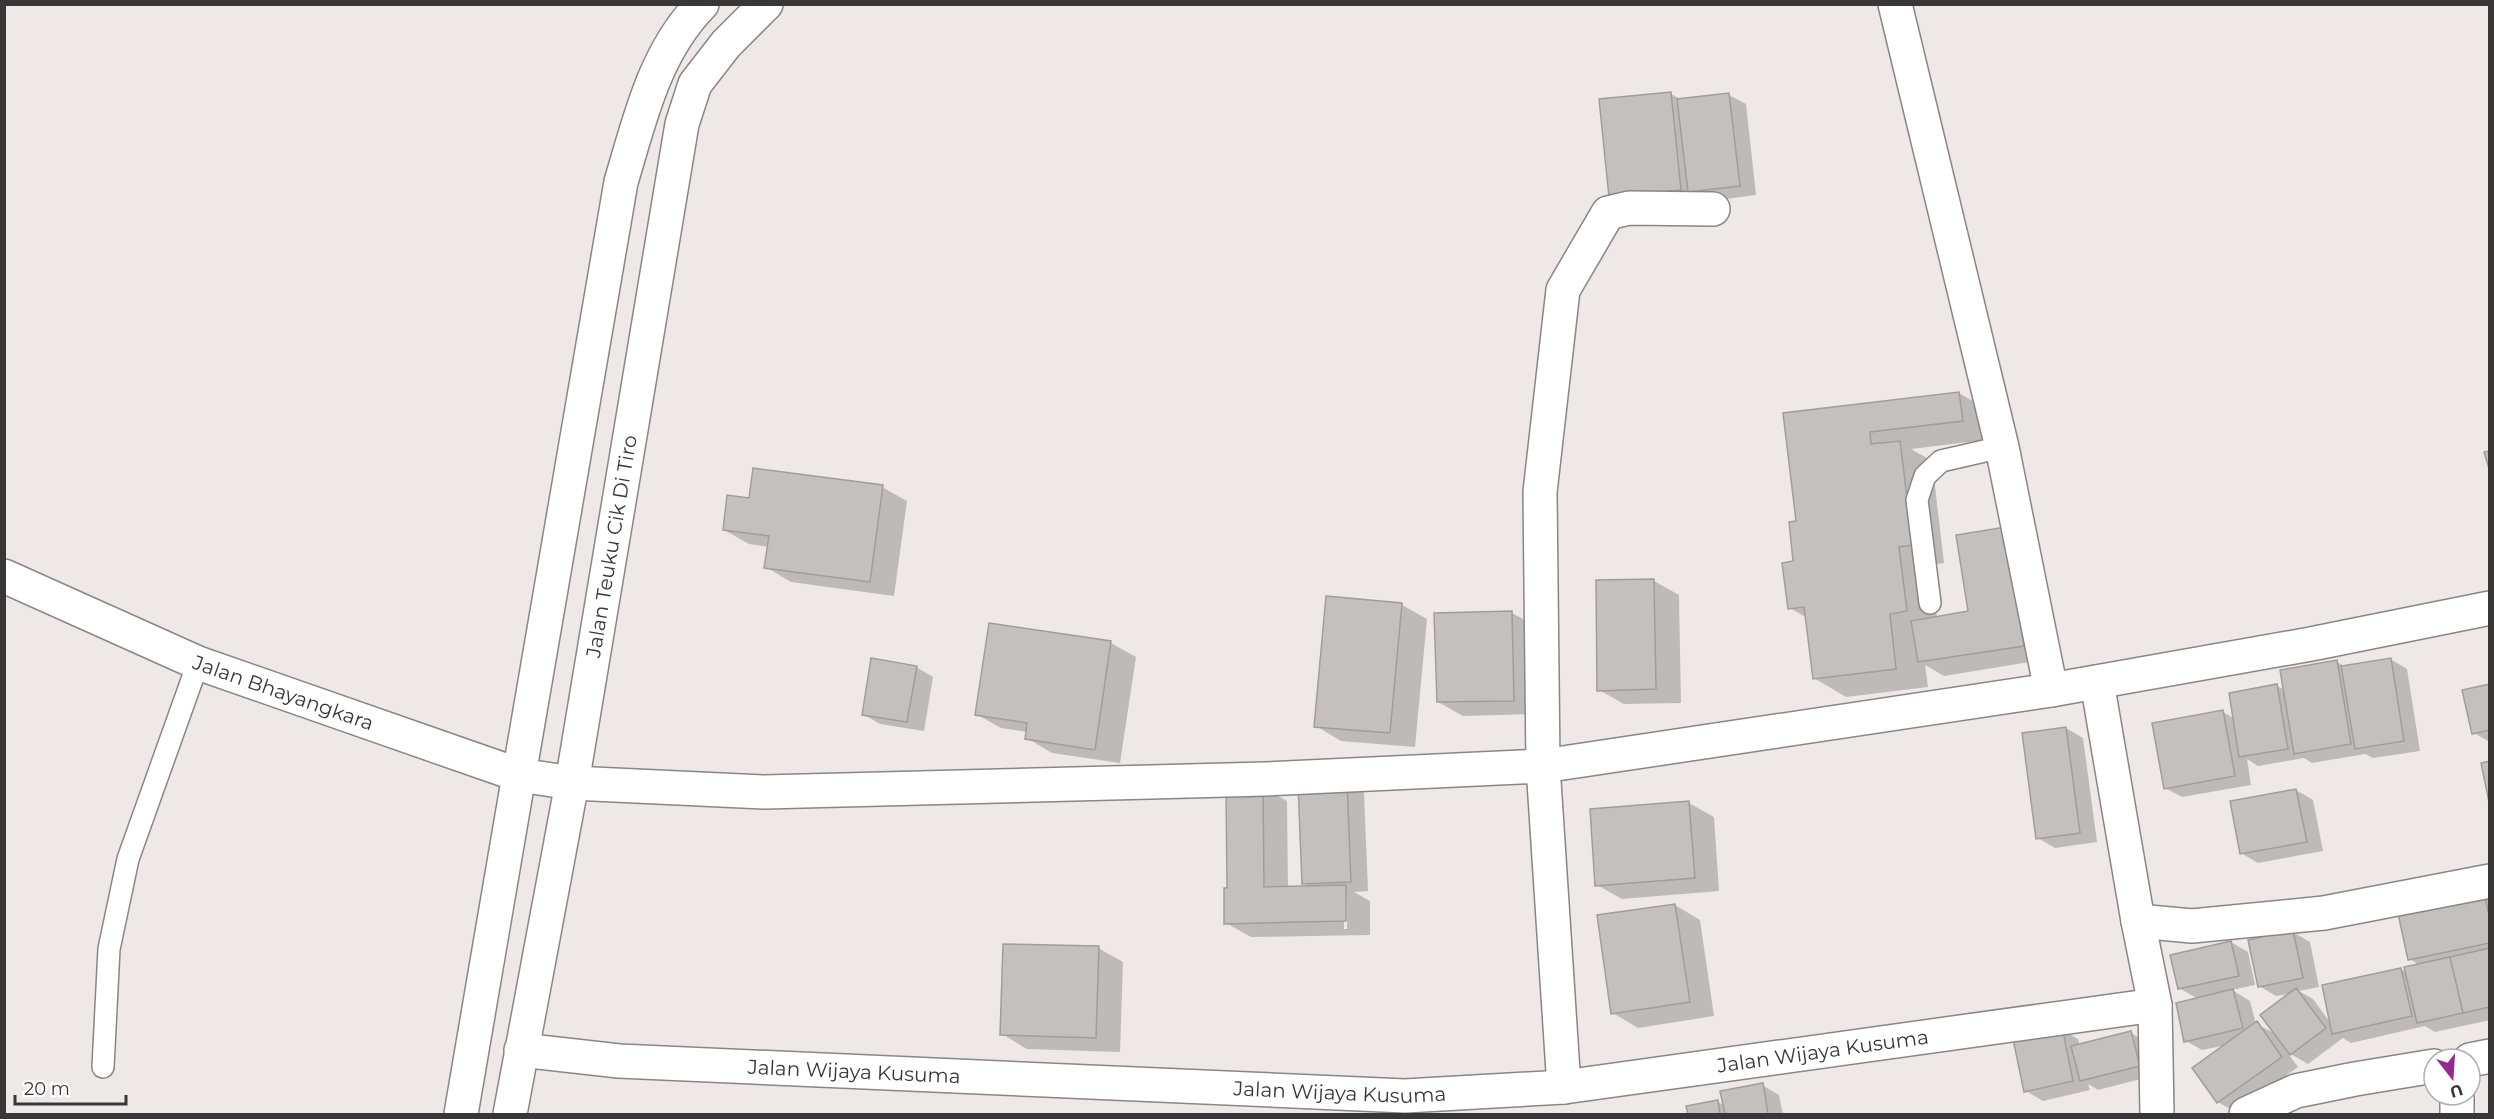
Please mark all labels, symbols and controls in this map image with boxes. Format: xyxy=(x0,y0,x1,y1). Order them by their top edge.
street label: Jalan Teuku Cik Di Tiro xyxy=(581,433,642,660)
street label: Jalan Bhayangkara xyxy=(189,650,377,735)
street label: Jalan Wijaya Kusuma xyxy=(1715,1025,1930,1078)
north arrow xyxy=(2422,1047,2482,1107)
street label: Jalan Wijaya Kusuma xyxy=(746,1055,961,1088)
scale bar xyxy=(15,1068,126,1106)
street label: Jalan Wijaya Kusuma xyxy=(1232,1076,1447,1108)
text: 20 m xyxy=(24,1078,70,1100)
text: U xyxy=(2447,1080,2465,1102)

